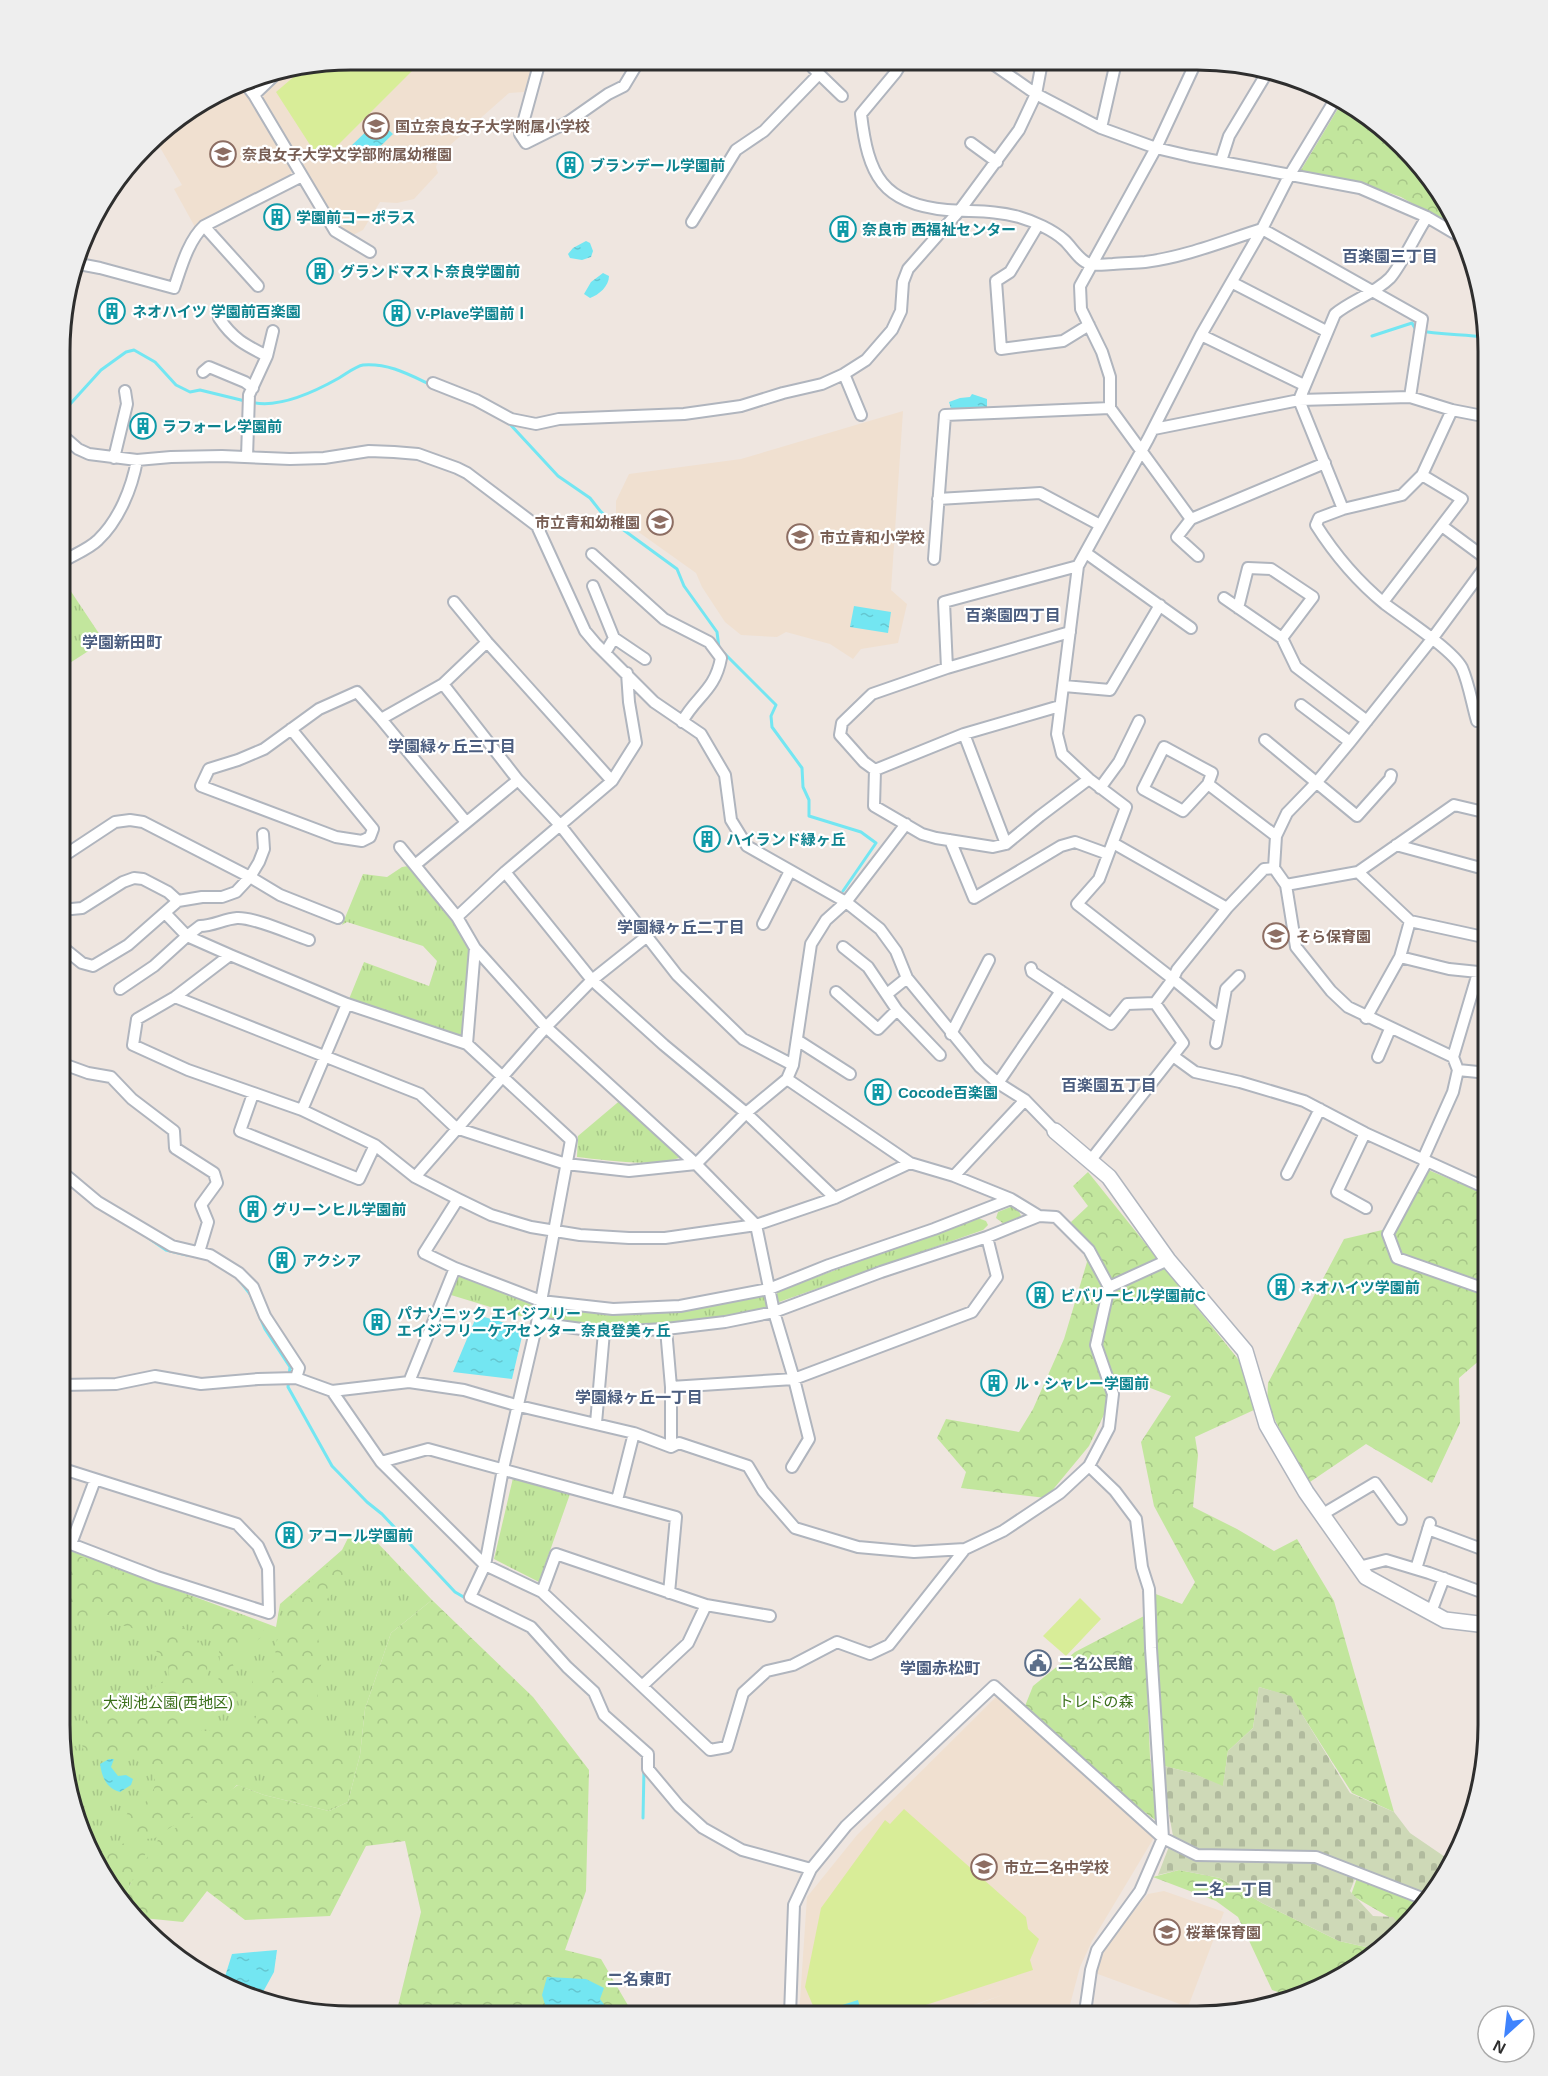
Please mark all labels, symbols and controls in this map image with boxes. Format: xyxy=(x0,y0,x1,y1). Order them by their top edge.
school or university icon: 国立奈良女子大学附属小学校 xyxy=(361,111,391,141)
place label: 国立奈良女子大学附属小学校 xyxy=(395,118,590,135)
school or university icon: 奈良女子大学文学部附属幼稚園 xyxy=(208,139,238,169)
place label: 奈良女子大学文学部附属幼稚園 xyxy=(242,146,452,163)
building icon: ブランデール学園前 xyxy=(555,150,585,180)
place label: ブランデール学園前 xyxy=(590,157,725,174)
building icon: 学園前コーポラス xyxy=(262,202,292,232)
place label: 学園前コーポラス xyxy=(296,209,416,226)
building icon: 奈良市 西福祉センター xyxy=(828,214,858,244)
place label: 奈良市 西福祉センター xyxy=(862,221,1016,238)
district label: 百楽園三丁目 xyxy=(1342,248,1438,265)
building icon: グランドマスト奈良学園前 xyxy=(305,256,335,286)
place label: グランドマスト奈良学園前 xyxy=(340,263,520,280)
building icon: ネオハイツ 学園前百楽園 xyxy=(97,296,127,326)
building icon: V-Plave学園前Ⅰ xyxy=(382,298,412,328)
place label: ネオハイツ 学園前百楽園 xyxy=(132,303,301,320)
place label: V-Plave学園前Ⅰ xyxy=(416,305,529,322)
building icon: ラフォーレ学園前 xyxy=(128,411,158,441)
place label: ラフォーレ学園前 xyxy=(162,418,282,435)
school or university icon: 市立青和幼稚園 xyxy=(645,507,675,537)
place label: 市立青和幼稚園 xyxy=(535,514,640,531)
school or university icon: 市立青和小学校 xyxy=(785,522,815,552)
place label: 市立青和小学校 xyxy=(820,529,925,546)
district label: 百楽園四丁目 xyxy=(965,607,1061,624)
district label: 学園新田町 xyxy=(82,634,162,651)
district label: 学園緑ヶ丘三丁目 xyxy=(388,738,516,755)
building icon: ハイランド緑ヶ丘 xyxy=(692,824,722,854)
place label: ハイランド緑ヶ丘 xyxy=(726,831,846,848)
district label: 学園緑ヶ丘二丁目 xyxy=(617,919,745,936)
school or university icon: そら保育園 xyxy=(1261,921,1291,951)
place label: そら保育園 xyxy=(1296,928,1371,945)
building icon: Cocode百楽園 xyxy=(863,1077,893,1107)
district label: 百楽園五丁目 xyxy=(1061,1077,1157,1094)
place label: Cocode百楽園 xyxy=(898,1084,998,1101)
building icon: グリーンヒル学園前 xyxy=(238,1194,268,1224)
place label: グリーンヒル学園前 xyxy=(272,1201,406,1218)
building icon: アクシア xyxy=(267,1245,297,1275)
place label: アクシア xyxy=(302,1252,361,1269)
building icon: ネオハイツ学園前 xyxy=(1266,1272,1296,1302)
place label: ネオハイツ学園前 xyxy=(1300,1279,1420,1296)
building icon: ビバリーヒル学園前C xyxy=(1025,1280,1055,1310)
place label: ビバリーヒル学園前C xyxy=(1060,1287,1206,1304)
place label: パナソニック エイジフリー エイジフリーケアセンター 奈良登美ヶ丘 xyxy=(397,1305,671,1339)
building icon: パナソニック エイジフリー エイジフリーケアセンター 奈良登美ヶ丘 xyxy=(362,1307,392,1337)
building icon: ル・シャレー学園前 xyxy=(979,1368,1009,1398)
place label: ル・シャレー学園前 xyxy=(1014,1375,1149,1392)
district label: 学園緑ヶ丘一丁目 xyxy=(575,1389,703,1406)
building icon: アコール学園前 xyxy=(274,1520,304,1550)
place label: アコール学園前 xyxy=(308,1527,413,1544)
public building icon: 二名公民館 xyxy=(1023,1648,1053,1678)
place label: 二名公民館 xyxy=(1058,1655,1133,1672)
district label: 学園赤松町 xyxy=(900,1660,980,1677)
park label: トレドの森 xyxy=(1058,1693,1134,1710)
park label: 大渕池公園(西地区) xyxy=(103,1694,233,1711)
school or university icon: 市立二名中学校 xyxy=(969,1852,999,1882)
place label: 市立二名中学校 xyxy=(1004,1859,1109,1876)
district label: 二名一丁目 xyxy=(1193,1881,1273,1898)
school or university icon: 桜華保育園 xyxy=(1152,1917,1182,1947)
place label: 桜華保育園 xyxy=(1186,1924,1261,1941)
district label: 二名東町 xyxy=(607,1971,671,1988)
north arrow xyxy=(1476,2004,1536,2064)
text: N xyxy=(1490,2037,1508,2057)

